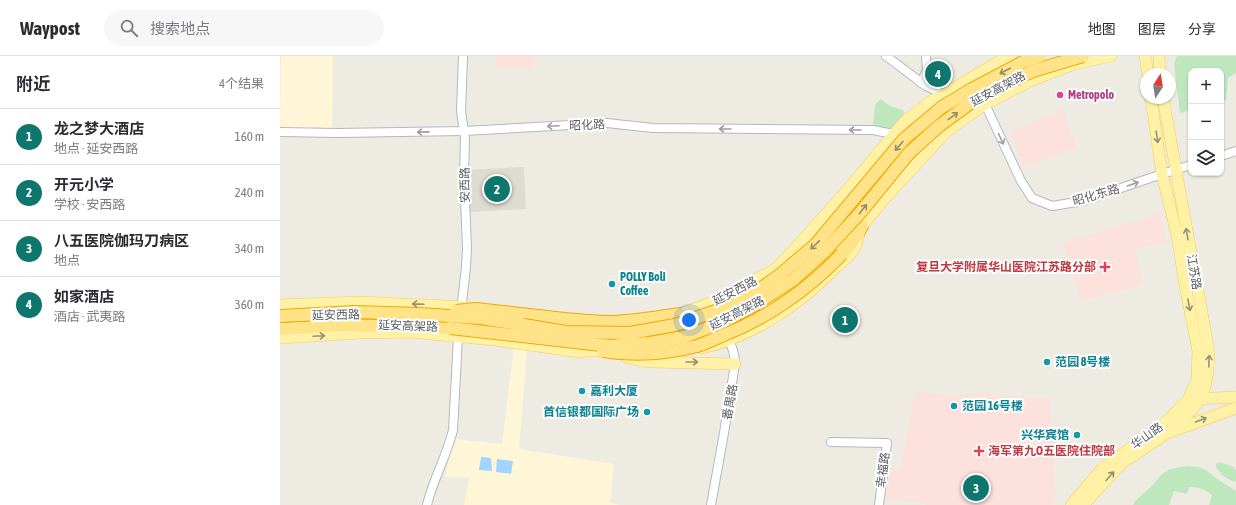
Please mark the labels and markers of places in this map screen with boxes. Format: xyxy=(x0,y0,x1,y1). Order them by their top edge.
pin: 4 xyxy=(925,59,951,89)
place label: Metropolo xyxy=(1068,88,1115,102)
marker: Metropolo xyxy=(1055,90,1065,100)
pin: 2 xyxy=(484,174,510,204)
place label: 复旦大学附属华山医院江苏路分部 xyxy=(916,260,1096,274)
marker: 复旦大学附属华山医院江苏路分部 xyxy=(1099,261,1111,273)
place label: POLLY Boli Coffee xyxy=(620,270,666,298)
marker: POLLY Boli Coffee xyxy=(607,279,617,289)
pin: 1 xyxy=(832,305,858,335)
place label: 范园 8号楼 xyxy=(1055,355,1110,369)
marker: 范园 8号楼 xyxy=(1042,357,1052,367)
place label: 嘉利大厦 xyxy=(590,384,638,398)
marker: 嘉利大厦 xyxy=(577,386,587,396)
place label: 范园 16号楼 xyxy=(962,399,1023,413)
marker: 范园 16号楼 xyxy=(949,401,959,411)
place label: 首信银都国际广场 xyxy=(543,405,639,419)
marker: 首信银都国际广场 xyxy=(642,407,652,417)
place label: 兴华宾馆 xyxy=(1021,428,1069,442)
marker: 兴华宾馆 xyxy=(1072,430,1082,440)
place label: 海军第九O五医院住院部 xyxy=(988,444,1115,458)
marker: 海军第九O五医院住院部 xyxy=(973,445,985,457)
pin: 3 xyxy=(963,473,989,503)

